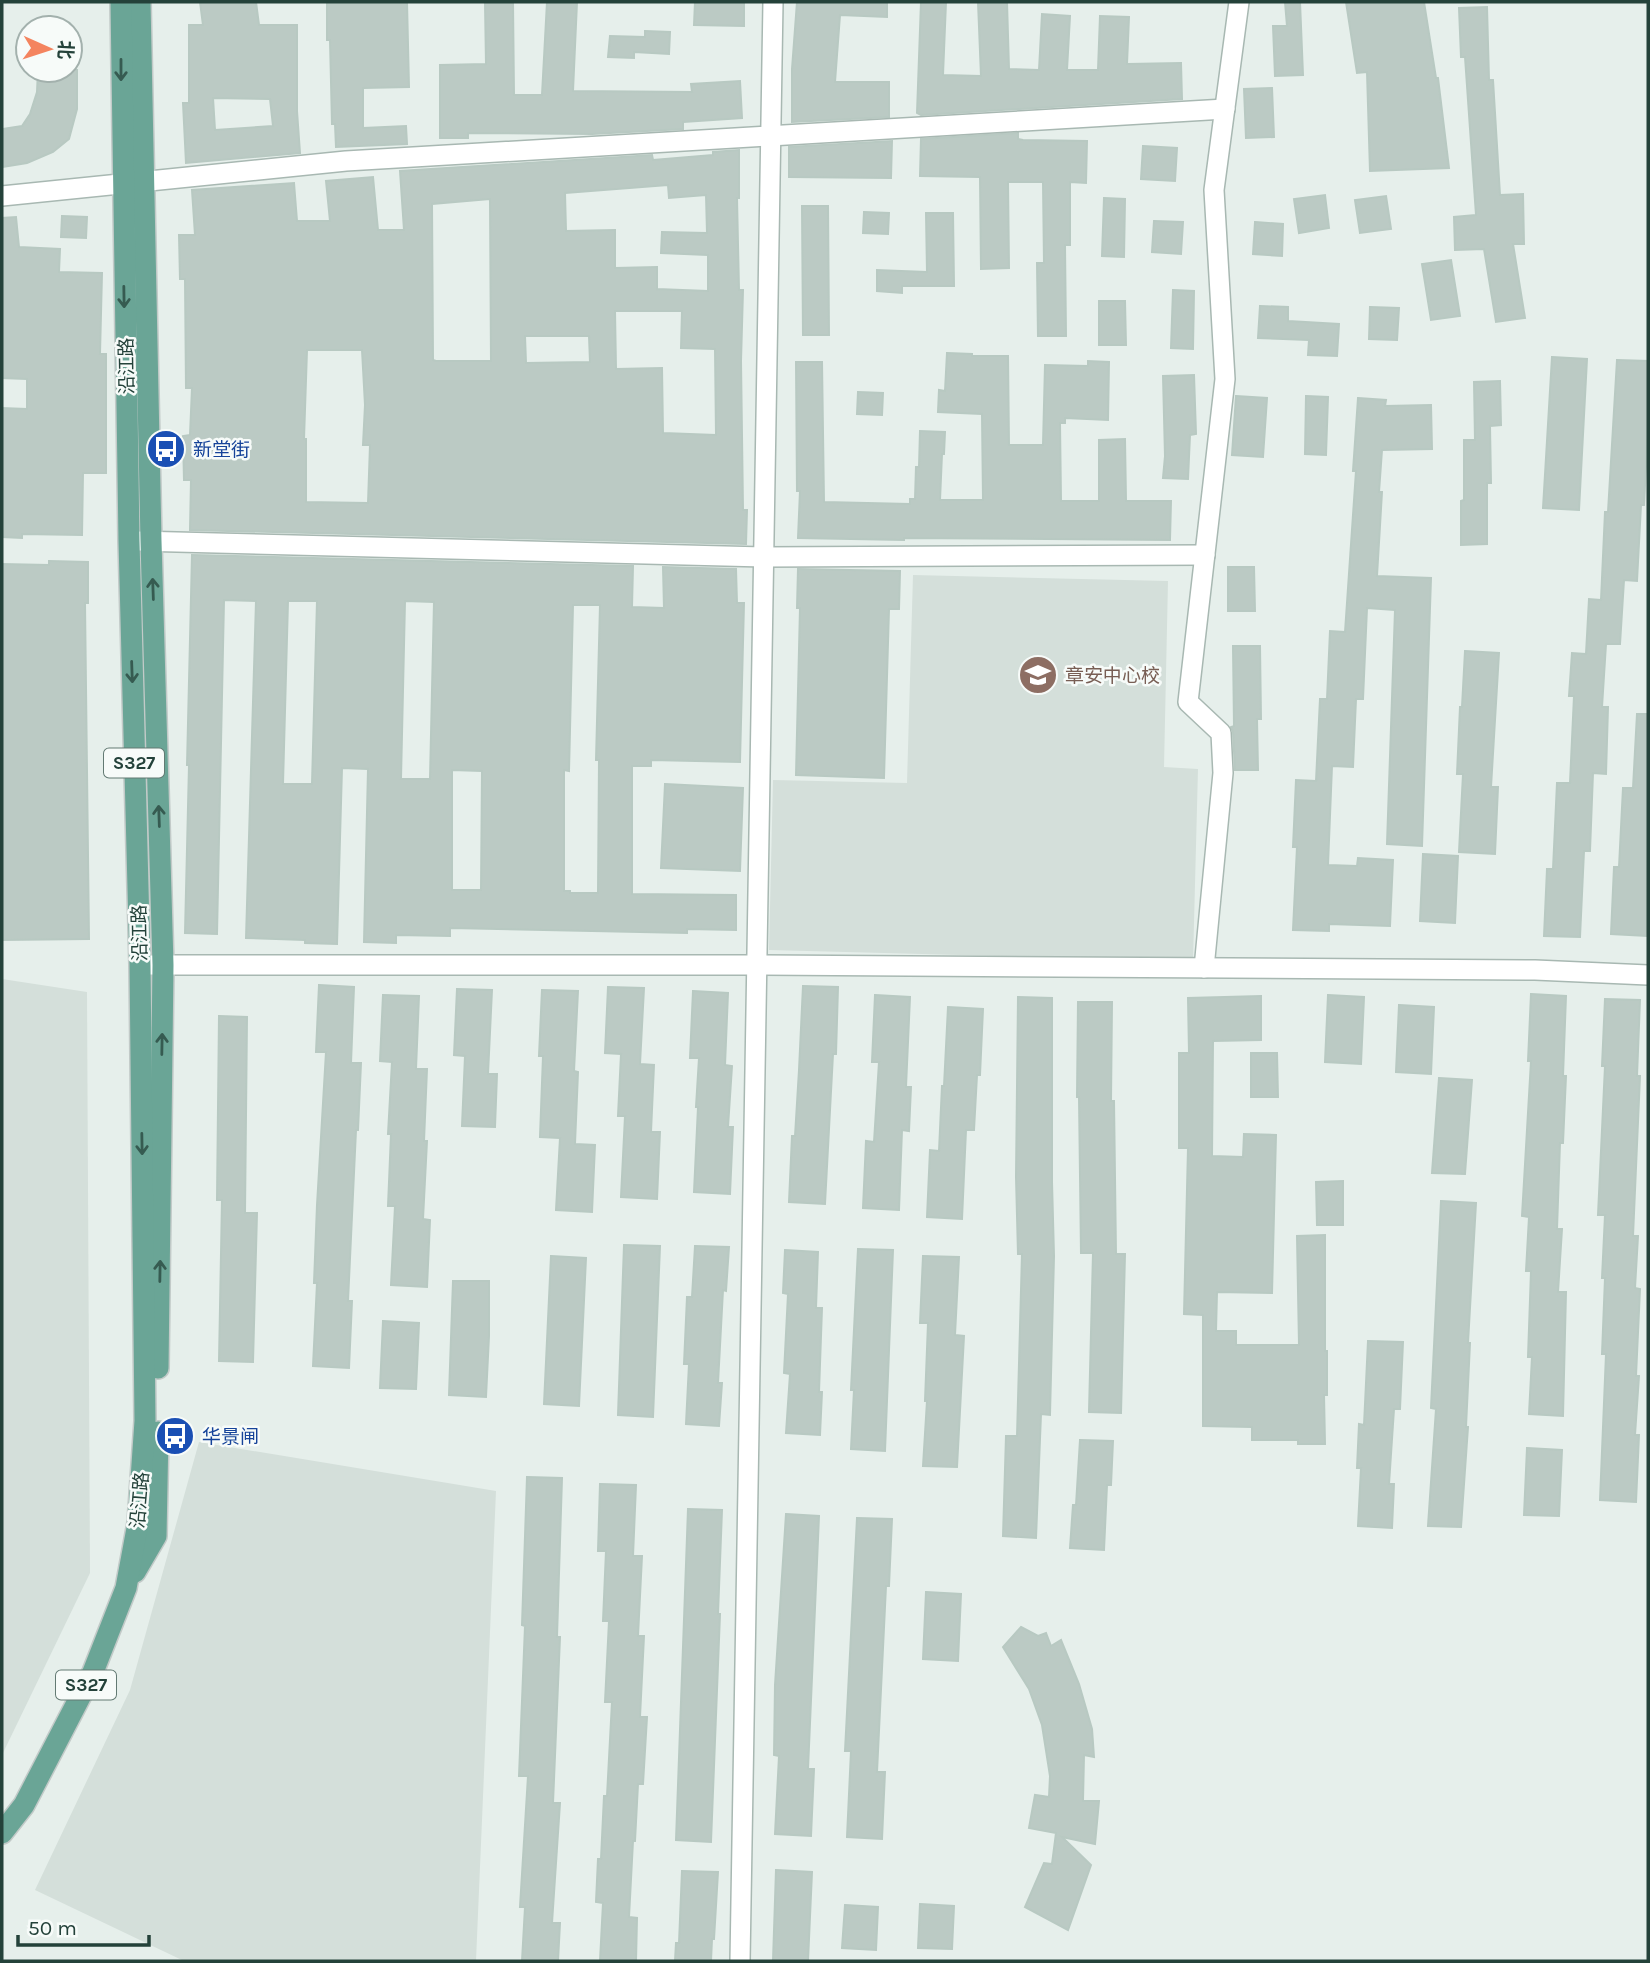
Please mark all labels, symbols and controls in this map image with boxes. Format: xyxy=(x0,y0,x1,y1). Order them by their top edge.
north arrow xyxy=(14,14,84,84)
text: 北 xyxy=(53,40,76,60)
one-way arrow xyxy=(114,58,128,81)
one-way arrow xyxy=(118,286,131,309)
street label: 沿江路 xyxy=(116,337,138,395)
bus stop icon: 新堂街 xyxy=(145,428,187,470)
place label: 新堂街 xyxy=(193,439,250,461)
one-way arrow xyxy=(146,578,159,601)
school or university icon: 章安中心校 xyxy=(1017,654,1059,696)
one-way arrow xyxy=(125,660,139,683)
place label: 章安中心校 xyxy=(1065,665,1160,687)
road number: S327 xyxy=(104,748,164,778)
one-way arrow xyxy=(152,805,166,828)
street label: 沿江路 xyxy=(129,904,151,962)
one-way arrow xyxy=(155,1033,169,1056)
one-way arrow xyxy=(135,1133,149,1156)
one-way arrow xyxy=(153,1260,166,1283)
bus stop icon: 华景闸 xyxy=(154,1415,196,1457)
place label: 华景闸 xyxy=(202,1426,259,1448)
street label: 沿江路 xyxy=(127,1471,153,1529)
road number: S327 xyxy=(56,1670,116,1700)
scale bar xyxy=(18,1904,149,1948)
text: 50 m xyxy=(28,1916,77,1940)

